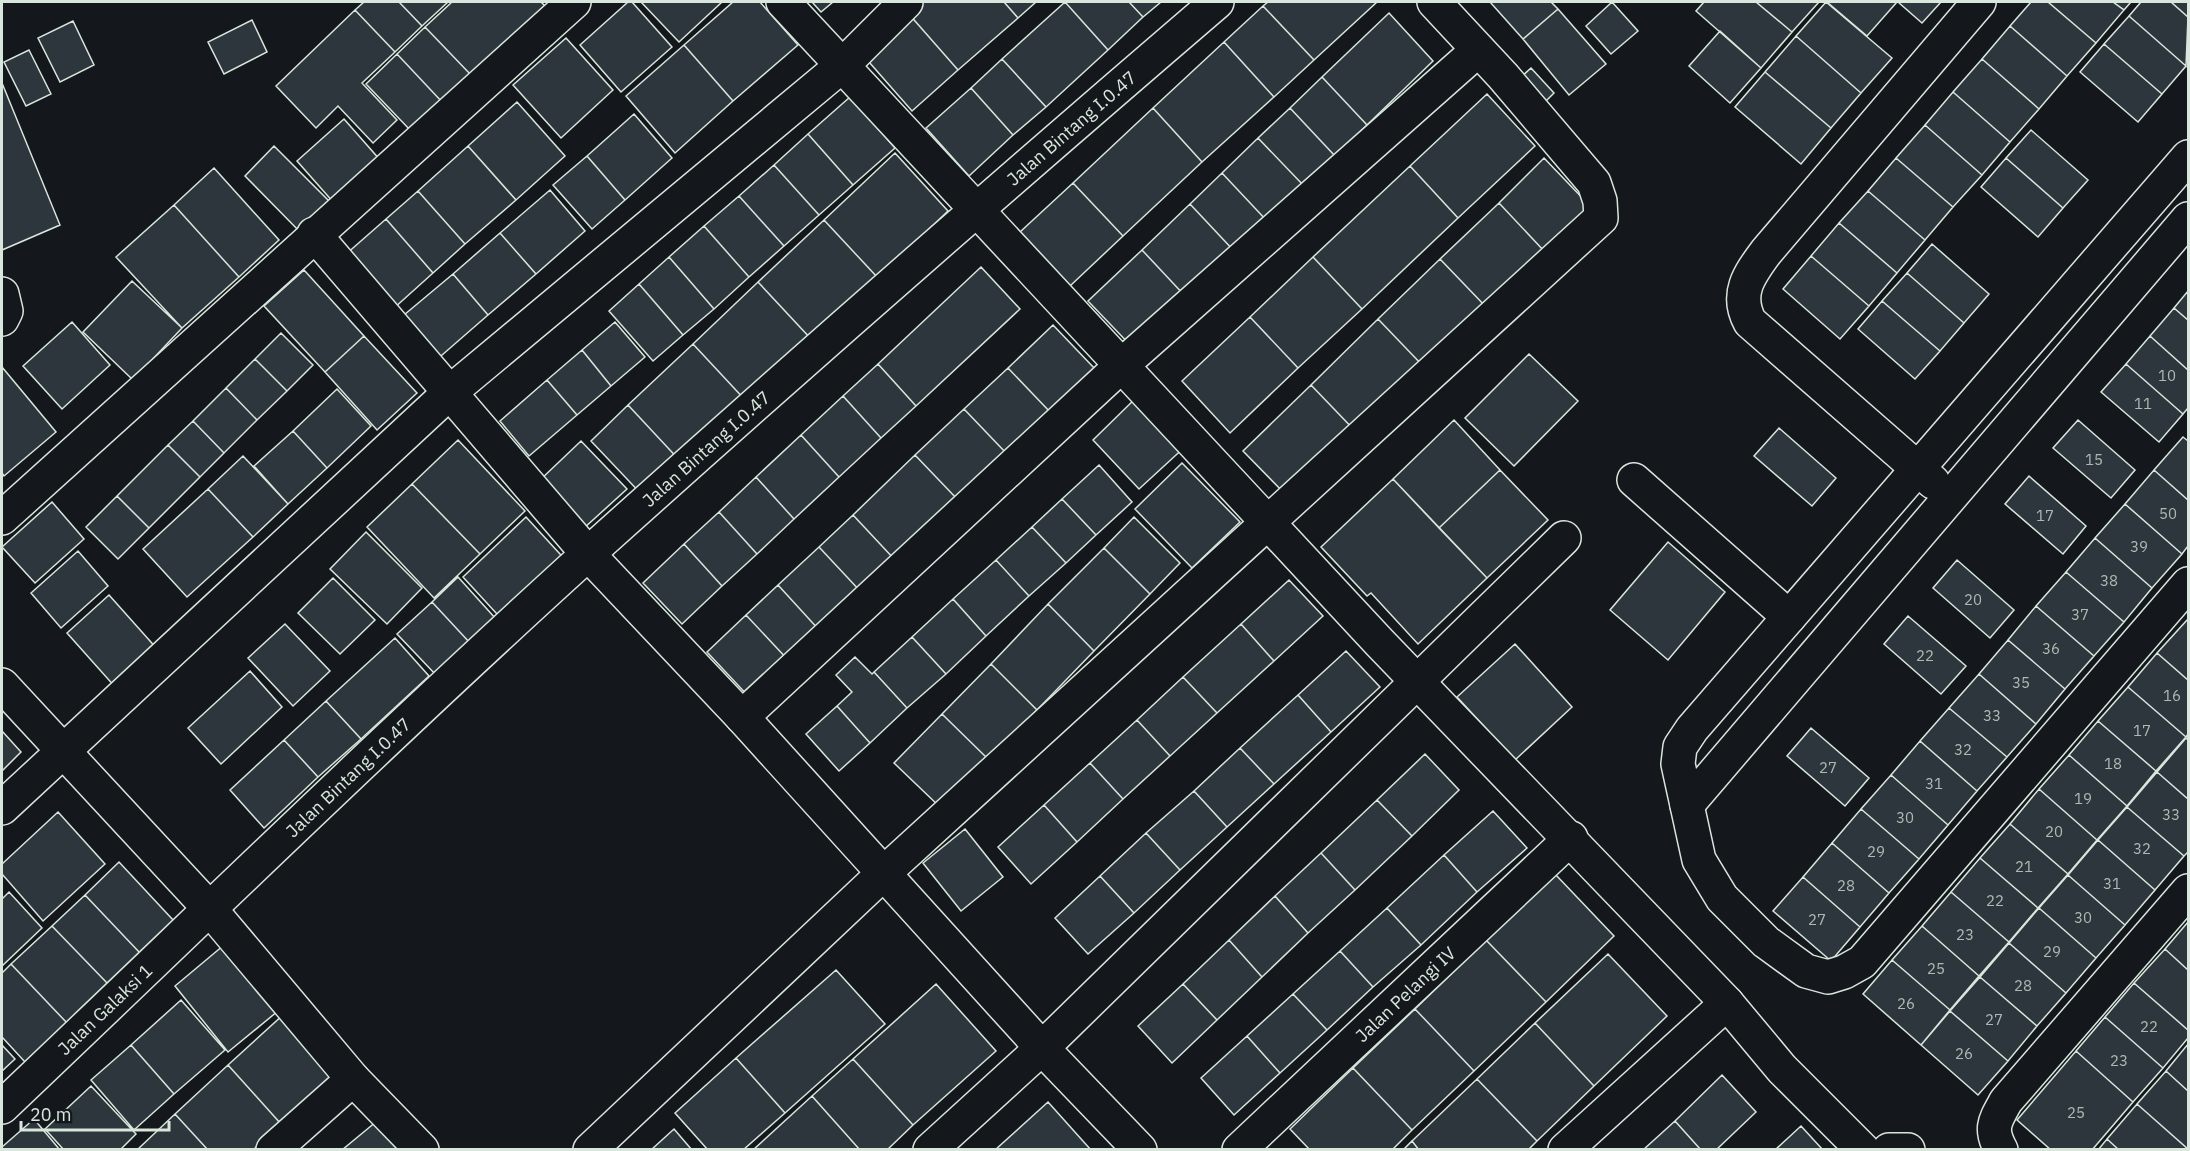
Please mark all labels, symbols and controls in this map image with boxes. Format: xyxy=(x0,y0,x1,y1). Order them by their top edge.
street label: Jalan Bintang I.0.47 xyxy=(1002,66,1141,190)
house number: 10 xyxy=(2158,366,2176,385)
street label: Jalan Bintang I.0.47 xyxy=(637,385,775,511)
house number: 11 xyxy=(2134,394,2152,413)
house number: 15 xyxy=(2085,450,2103,469)
house number: 50 xyxy=(2159,504,2177,523)
house number: 17 xyxy=(2036,506,2054,525)
house number: 39 xyxy=(2130,537,2148,556)
house number: 38 xyxy=(2100,571,2118,590)
house number: 20 xyxy=(1964,590,1982,609)
house number: 37 xyxy=(2071,605,2089,624)
house number: 36 xyxy=(2042,639,2060,658)
house number: 22 xyxy=(1916,646,1934,665)
house number: 35 xyxy=(2012,673,2030,692)
house number: 16 xyxy=(2163,686,2181,705)
house number: 33 xyxy=(1983,706,2001,725)
street label: Jalan Bintang I.0.47 xyxy=(281,712,415,842)
house number: 17 xyxy=(2133,721,2151,740)
house number: 32 xyxy=(1954,740,1972,759)
house number: 18 xyxy=(2104,754,2122,773)
house number: 27 xyxy=(1819,758,1837,777)
house number: 31 xyxy=(1925,774,1943,793)
house number: 19 xyxy=(2074,789,2092,808)
house number: 33 xyxy=(2162,805,2180,824)
house number: 30 xyxy=(1896,808,1914,827)
house number: 20 xyxy=(2045,822,2063,841)
house number: 32 xyxy=(2133,839,2151,858)
house number: 29 xyxy=(1867,842,1885,861)
house number: 21 xyxy=(2015,857,2033,876)
house number: 31 xyxy=(2103,874,2121,893)
house number: 28 xyxy=(1837,876,1855,895)
house number: 22 xyxy=(1986,891,2004,910)
house number: 30 xyxy=(2074,908,2092,927)
house number: 27 xyxy=(1808,910,1826,929)
house number: 23 xyxy=(1956,925,1974,944)
street label: Jalan Pelangi IV xyxy=(1350,941,1460,1047)
house number: 29 xyxy=(2043,942,2061,961)
street label: Jalan Galaksi 1 xyxy=(53,959,157,1060)
house number: 25 xyxy=(1927,959,1945,978)
house number: 28 xyxy=(2014,976,2032,995)
house number: 26 xyxy=(1897,994,1915,1013)
house number: 27 xyxy=(1985,1010,2003,1029)
house number: 22 xyxy=(2140,1017,2158,1036)
house number: 26 xyxy=(1955,1044,1973,1063)
house number: 23 xyxy=(2110,1051,2128,1070)
scale bar xyxy=(21,1094,170,1132)
text: 20 m xyxy=(30,1103,72,1126)
house number: 25 xyxy=(2067,1103,2085,1122)

